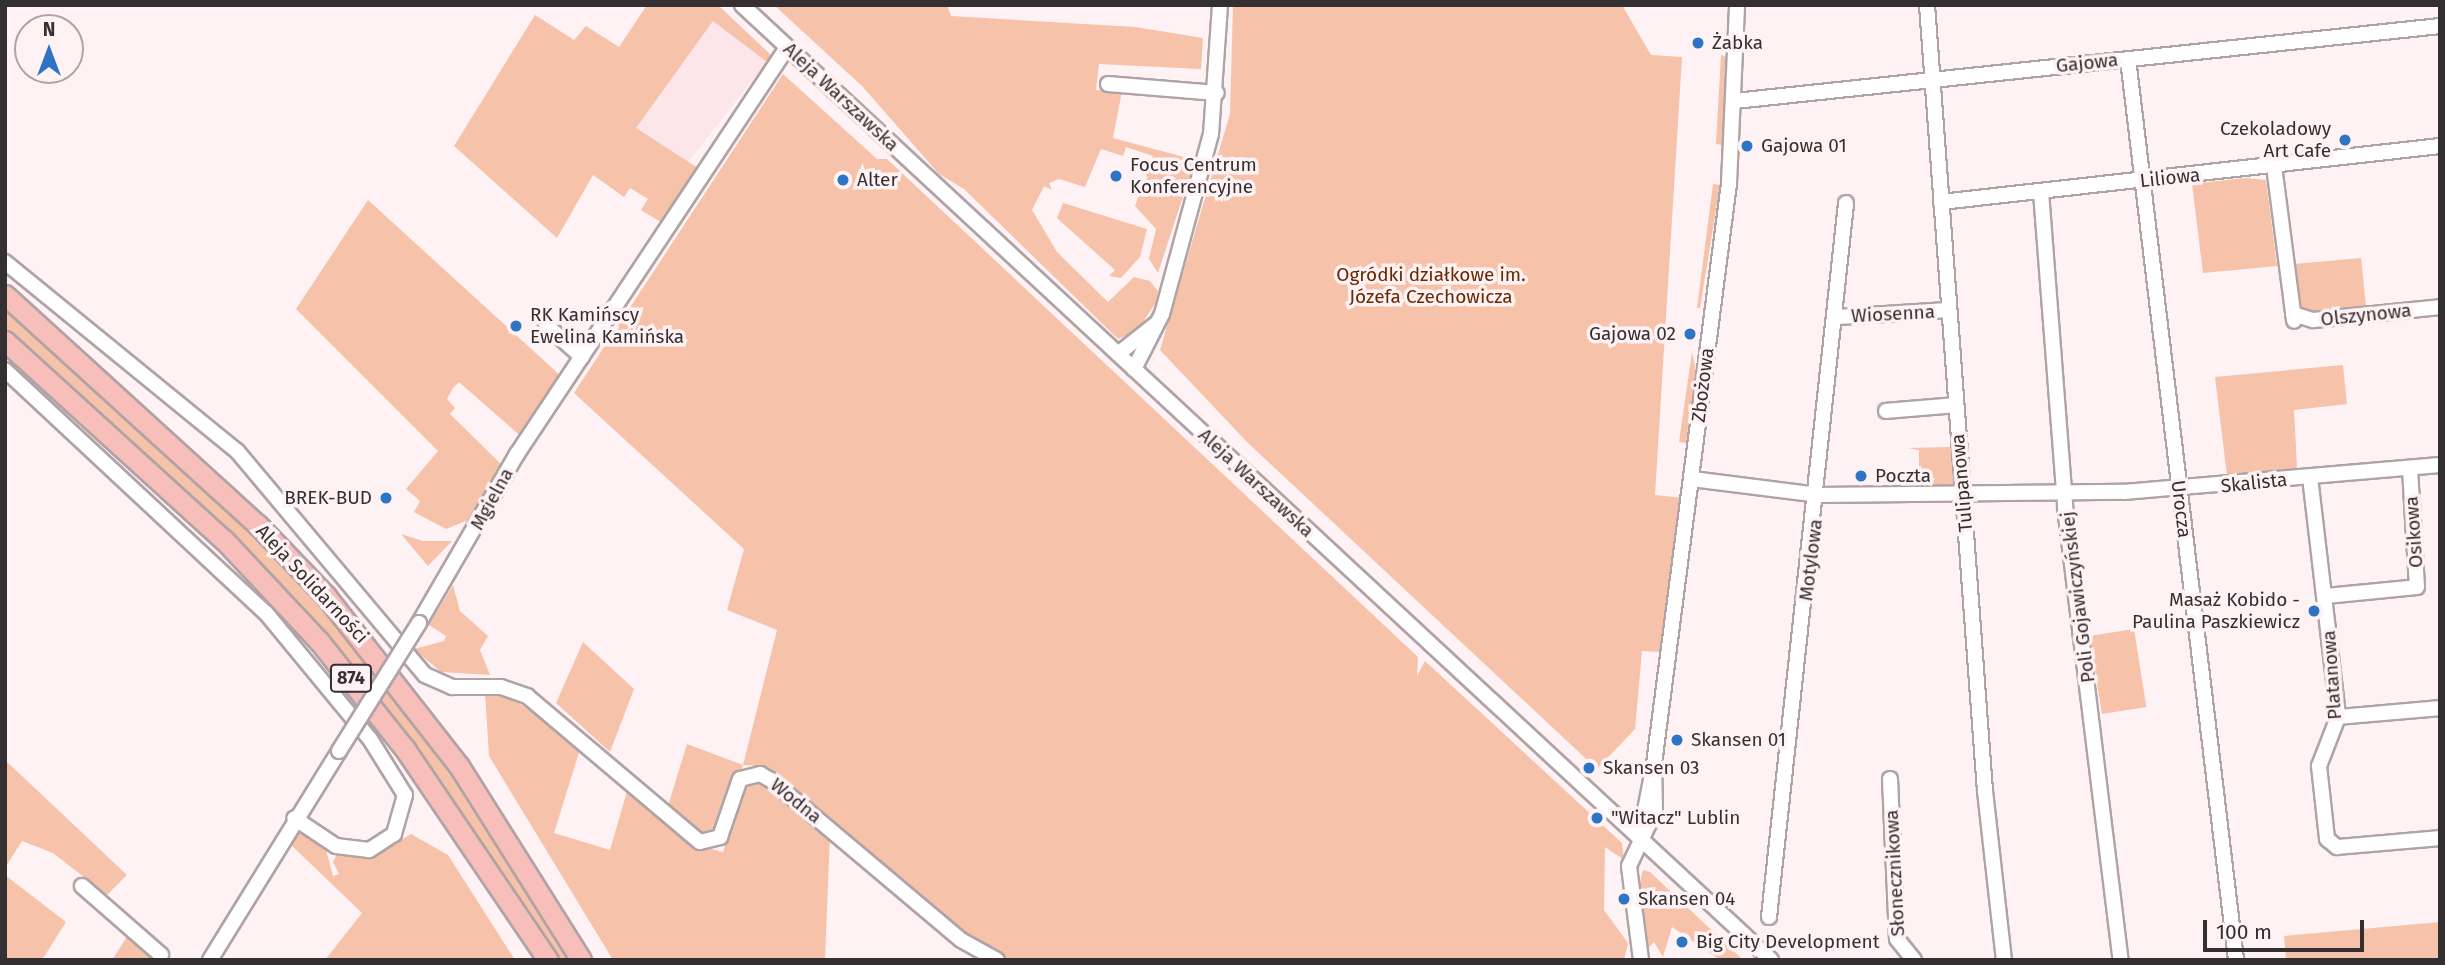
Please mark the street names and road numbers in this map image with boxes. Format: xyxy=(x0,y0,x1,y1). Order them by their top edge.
street label: Aleja Warszawska xyxy=(779,38,903,156)
street label: Gajowa xyxy=(2055,48,2119,78)
street label: Liliowa xyxy=(2139,163,2201,193)
street label: Olszynowa xyxy=(2319,299,2413,331)
street label: Wiosenna xyxy=(1850,300,1936,328)
street label: Zbożowa xyxy=(1687,346,1719,424)
street label: Aleja Warszawska xyxy=(1194,424,1318,542)
street label: Tulipanowa xyxy=(1946,433,1978,533)
street label: Mgielna xyxy=(466,464,518,534)
street label: Skalista xyxy=(2220,468,2288,498)
street label: Urocza xyxy=(2166,479,2196,539)
street label: Osikowa xyxy=(2400,495,2428,569)
street label: Poli Gojawiczyńskiej xyxy=(2056,510,2100,684)
street label: Motylowa xyxy=(1795,518,1827,602)
street label: Aleja Solidarności xyxy=(251,520,373,648)
street label: Platanowa xyxy=(2317,629,2347,721)
road number: 874 xyxy=(328,664,374,692)
street label: Wodna xyxy=(766,773,826,829)
street label: Słonecznikowa xyxy=(1880,809,1910,937)

